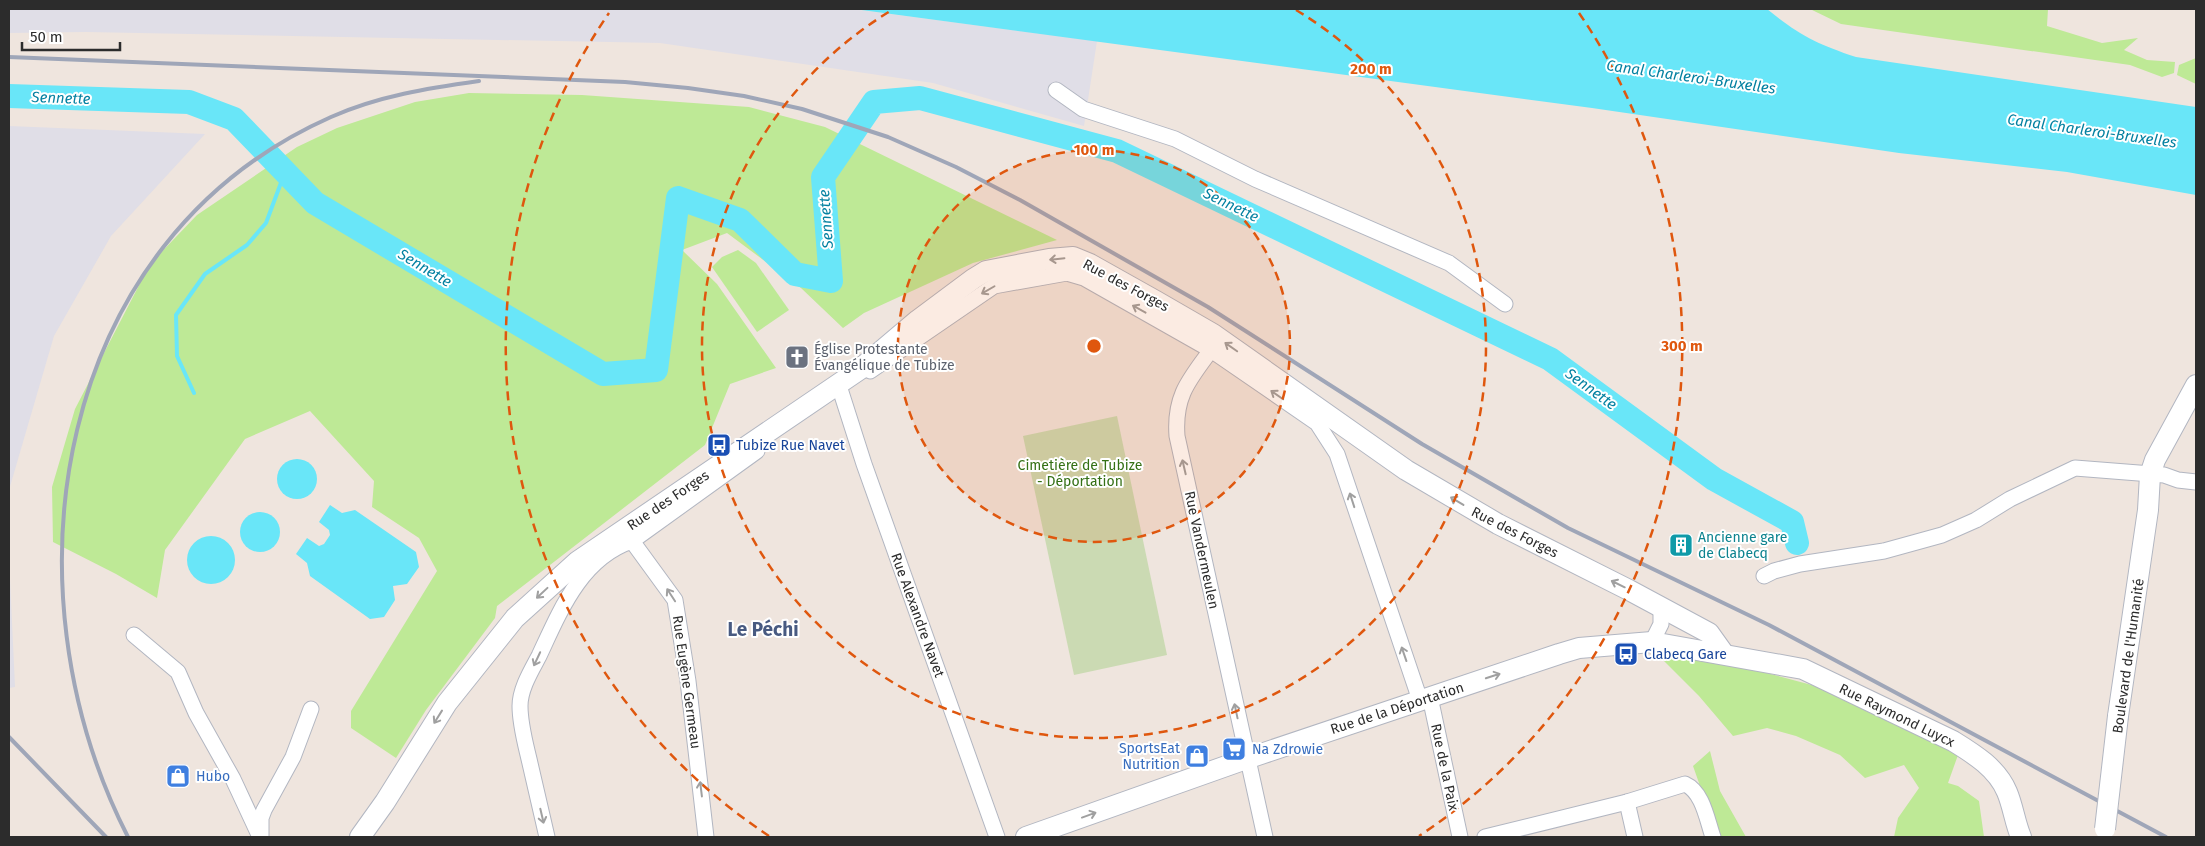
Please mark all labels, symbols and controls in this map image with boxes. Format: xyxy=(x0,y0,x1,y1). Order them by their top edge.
scale bar xyxy=(22,20,120,52)
text: 50 m xyxy=(30,28,63,46)
water label: Canal Charleroi-Bruxelles xyxy=(1605,56,1777,98)
text: 200 m xyxy=(1350,60,1392,78)
water label: Sennette xyxy=(30,88,91,108)
water label: Canal Charleroi-Bruxelles xyxy=(2006,110,2178,152)
text: 100 m xyxy=(1074,141,1114,159)
water label: Sennette xyxy=(1200,184,1262,226)
water label: Sennette xyxy=(815,189,837,250)
water label: Sennette xyxy=(394,245,455,291)
one-way arrow xyxy=(1049,254,1065,263)
street label: Rue des Forges xyxy=(1080,256,1172,316)
one-way arrow xyxy=(980,285,995,295)
one-way arrow xyxy=(1133,303,1147,313)
centre of rings xyxy=(1085,337,1103,355)
text: 300 m xyxy=(1660,337,1703,355)
place label: Église Protestante Évangélique de Tubize xyxy=(814,340,955,374)
one-way arrow xyxy=(1224,342,1238,352)
church icon: Église Protestante Évangélique de Tubize xyxy=(784,344,810,370)
water label: Sennette xyxy=(1561,364,1620,414)
one-way arrow xyxy=(1270,390,1284,400)
bus stop icon: Tubize Rue Navet xyxy=(706,432,732,458)
place label: Tubize Rue Navet xyxy=(736,437,846,454)
park label: Cimetière de Tubize - Déportation xyxy=(1018,457,1142,490)
one-way arrow xyxy=(1179,459,1188,475)
street label: Rue des Forges xyxy=(624,466,713,534)
street label: Rue Vandermeulen xyxy=(1181,490,1222,611)
one-way arrow xyxy=(1347,492,1357,508)
one-way arrow xyxy=(1449,496,1464,506)
street label: Rue des Forges xyxy=(1469,503,1561,562)
place label: Ancienne gare de Clabecq xyxy=(1698,529,1788,562)
building icon: Ancienne gare de Clabecq xyxy=(1668,532,1694,558)
street label: Rue Alexandre Navet xyxy=(887,551,948,681)
street label: Boulevard de l'Humanité xyxy=(2109,577,2148,735)
one-way arrow xyxy=(1611,579,1626,589)
one-way arrow xyxy=(536,588,549,599)
one-way arrow xyxy=(666,588,676,602)
street label: Rue Eugène Germeau xyxy=(669,614,704,750)
district label: Le Péchi xyxy=(727,618,799,641)
bus stop icon: Clabecq Gare xyxy=(1613,641,1639,667)
one-way arrow xyxy=(1399,646,1409,662)
place label: Clabecq Gare xyxy=(1644,646,1727,663)
one-way arrow xyxy=(532,651,541,666)
one-way arrow xyxy=(1485,671,1501,681)
street label: Rue de la Déportation xyxy=(1328,679,1466,738)
street label: Rue Raymond Luycx xyxy=(1836,680,1957,751)
one-way arrow xyxy=(1231,704,1240,720)
one-way arrow xyxy=(432,710,442,724)
street label: Rue de la Paix xyxy=(1427,722,1462,812)
supermarket icon: Na Zdrowie xyxy=(1221,736,1247,762)
place label: SportsEat Nutrition xyxy=(1119,740,1181,773)
place label: Na Zdrowie xyxy=(1252,741,1323,758)
shop icon: SportsEat Nutrition xyxy=(1184,743,1210,769)
shop icon: Hubo xyxy=(165,763,191,789)
place label: Hubo xyxy=(196,768,230,785)
one-way arrow xyxy=(696,781,706,797)
one-way arrow xyxy=(538,808,547,824)
one-way arrow xyxy=(1081,810,1096,819)

